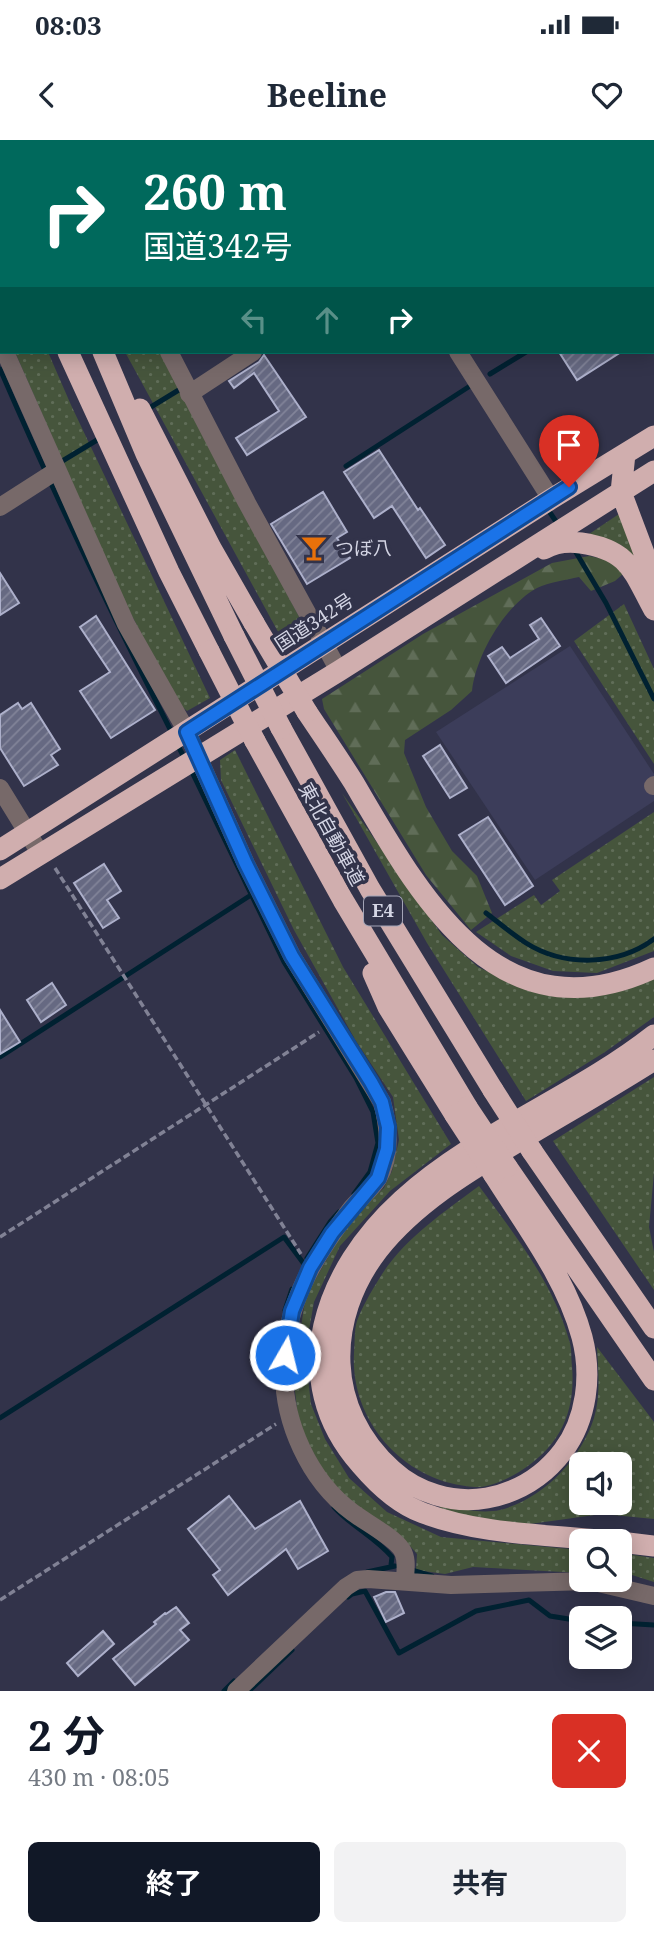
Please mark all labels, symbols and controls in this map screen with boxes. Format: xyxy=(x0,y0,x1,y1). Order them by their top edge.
text: 08:03 xyxy=(35,7,102,43)
text: Beeline xyxy=(267,73,387,116)
icon: back xyxy=(28,76,66,114)
icon: heart xyxy=(588,76,626,114)
text: 260 m xyxy=(143,158,287,224)
icon: right xyxy=(28,168,119,259)
text: 国道342号 xyxy=(143,224,293,267)
icon: left xyxy=(235,301,273,339)
icon: ahead xyxy=(308,301,346,339)
icon: right xyxy=(381,301,419,339)
pin xyxy=(539,415,599,487)
icon: arrive xyxy=(550,426,588,464)
bar icon: つぼ八 xyxy=(299,533,329,563)
place label: つぼ八 xyxy=(335,535,392,561)
street label: 国道342号 xyxy=(270,587,358,657)
street label: 東北自動車道 xyxy=(293,778,371,890)
road number: E4 xyxy=(364,896,402,926)
position arrow xyxy=(248,1318,322,1392)
map controls xyxy=(569,1452,632,1669)
button: sound xyxy=(569,1452,632,1515)
button: search xyxy=(569,1529,632,1592)
button: layers xyxy=(569,1606,632,1669)
text: 2 分 xyxy=(28,1706,105,1763)
button: close xyxy=(552,1714,626,1788)
text: 430 m · 08:05 xyxy=(28,1761,170,1793)
button: 終了 xyxy=(28,1842,320,1922)
button: 共有 xyxy=(334,1842,626,1922)

